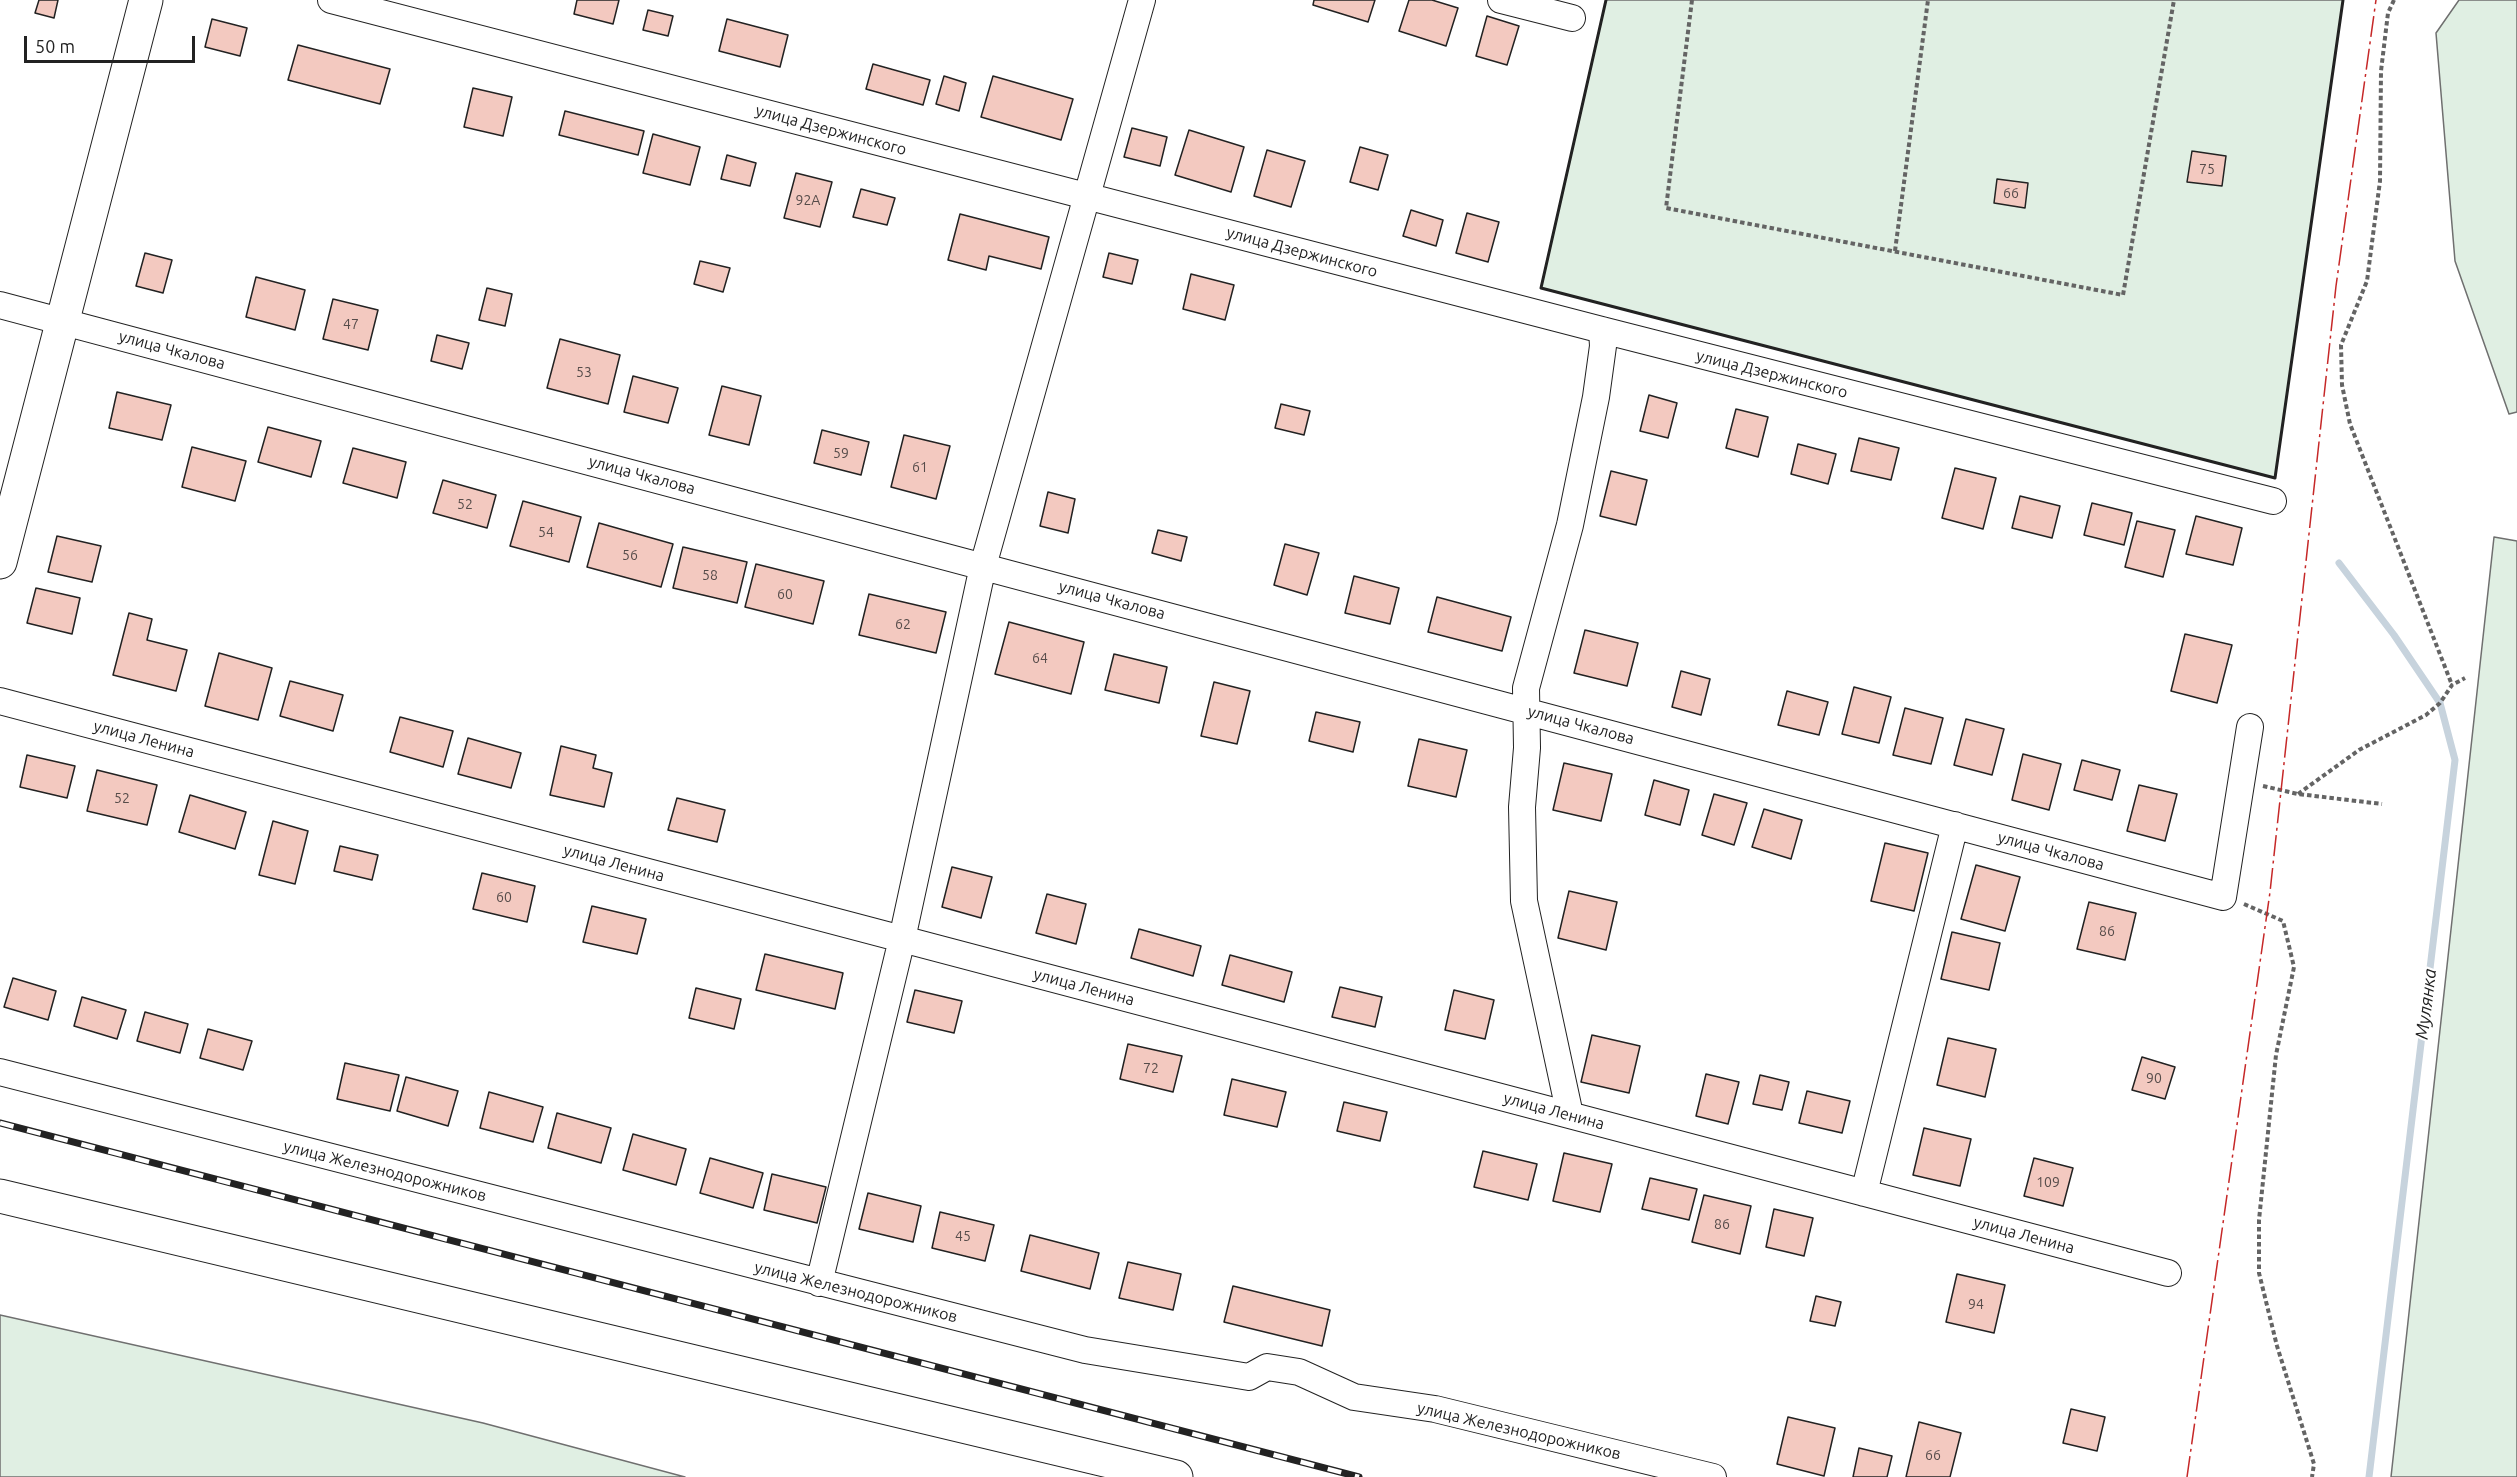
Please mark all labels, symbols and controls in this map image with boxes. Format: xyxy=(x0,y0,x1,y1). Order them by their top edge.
scale bar xyxy=(27,24,198,62)
text: 50 m xyxy=(35,36,75,56)
street label: улица Дзержинского xyxy=(753,101,909,159)
house number: 75 xyxy=(2199,161,2215,177)
house number: 66 xyxy=(2003,185,2019,201)
house number: 92А xyxy=(796,192,820,208)
street label: улица Дзержинского xyxy=(1224,223,1380,281)
house number: 47 xyxy=(343,316,359,332)
street label: улица Чкалова xyxy=(117,327,227,373)
street label: улица Дзержинского xyxy=(1694,346,1850,402)
house number: 53 xyxy=(576,364,592,380)
house number: 59 xyxy=(833,445,849,461)
street label: улица Чкалова xyxy=(587,452,697,498)
house number: 61 xyxy=(912,459,928,475)
house number: 52 xyxy=(457,496,473,512)
house number: 54 xyxy=(538,524,554,540)
house number: 56 xyxy=(622,547,638,563)
house number: 58 xyxy=(702,567,718,583)
street label: улица Чкалова xyxy=(1057,577,1167,623)
house number: 60 xyxy=(777,586,793,602)
house number: 62 xyxy=(895,616,911,632)
house number: 64 xyxy=(1032,650,1048,666)
street label: улица Чкалова xyxy=(1526,702,1636,748)
street label: улица Ленина xyxy=(91,716,197,762)
house number: 52 xyxy=(114,790,130,806)
street label: улица Чкалова xyxy=(1996,828,2106,874)
street label: улица Ленина xyxy=(561,840,667,886)
house number: 60 xyxy=(496,889,512,905)
house number: 86 xyxy=(2099,923,2115,939)
street label: улица Ленина xyxy=(1031,964,1137,1010)
water label: Мулянка xyxy=(2411,967,2441,1041)
house number: 72 xyxy=(1143,1060,1159,1076)
house number: 90 xyxy=(2146,1070,2162,1086)
street label: улица Ленина xyxy=(1501,1088,1607,1134)
street label: улица Железнодорожников xyxy=(282,1136,488,1206)
house number: 109 xyxy=(2036,1174,2060,1190)
street label: улица Ленина xyxy=(1971,1212,2077,1258)
house number: 86 xyxy=(1714,1216,1730,1232)
house number: 45 xyxy=(955,1228,971,1244)
street label: улица Железнодорожников xyxy=(753,1257,959,1327)
house number: 94 xyxy=(1968,1296,1984,1312)
street label: улица Железнодорожников xyxy=(1415,1398,1623,1464)
house number: 66 xyxy=(1925,1447,1941,1463)

